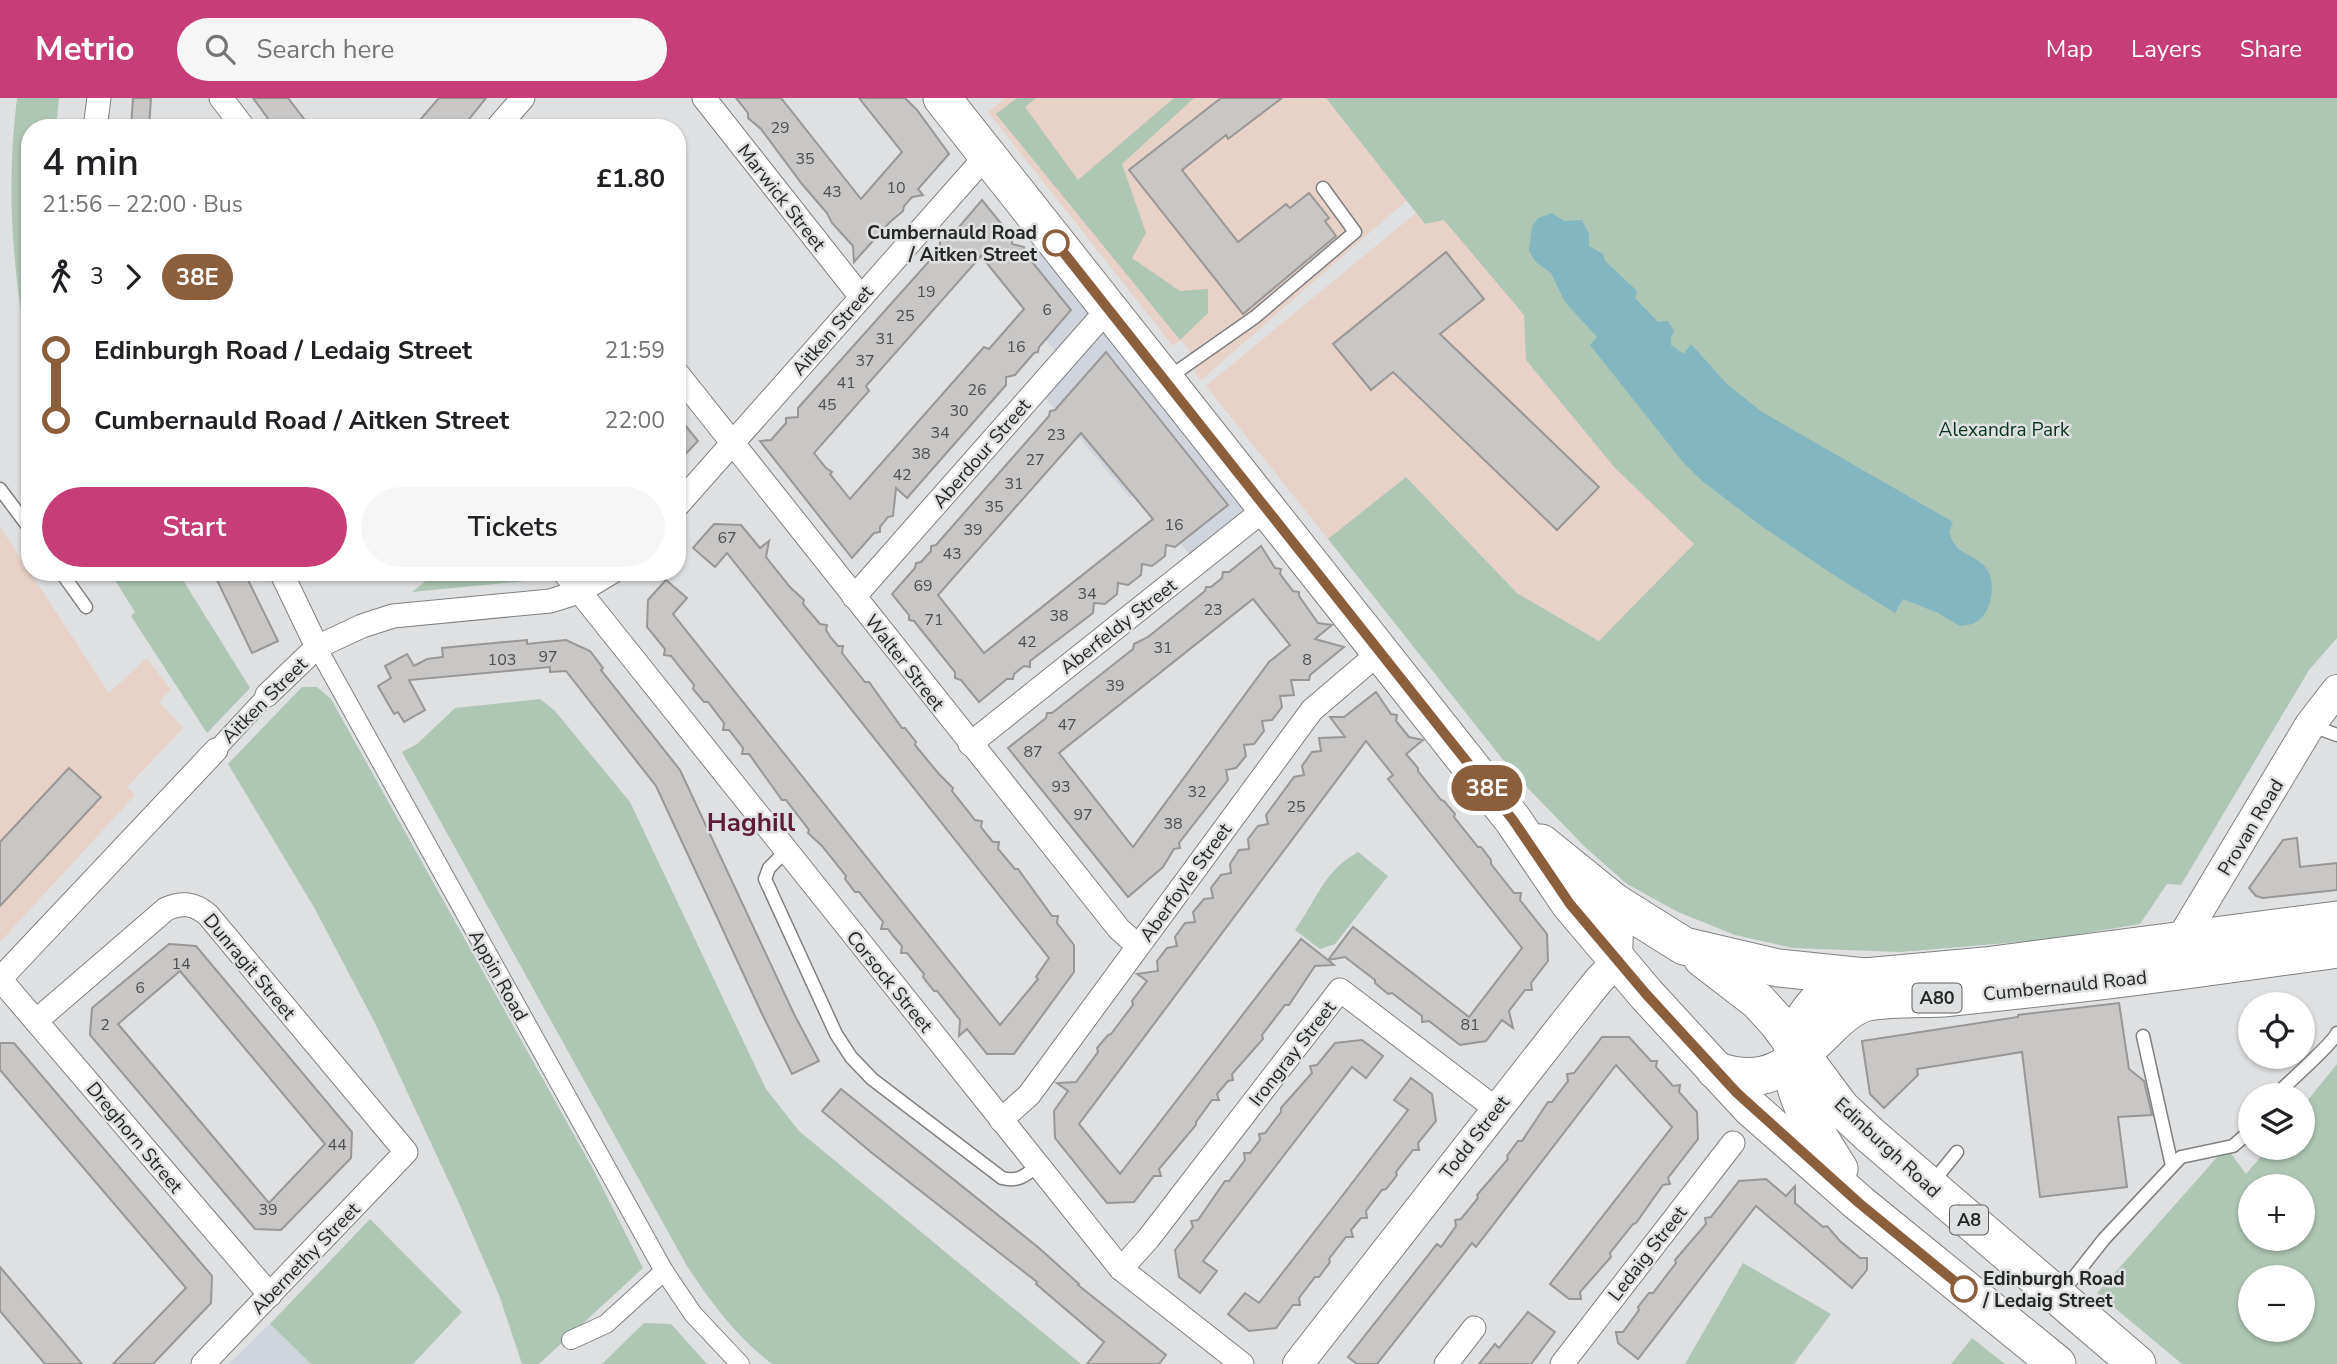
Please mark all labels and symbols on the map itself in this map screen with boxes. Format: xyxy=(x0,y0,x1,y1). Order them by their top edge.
house number: 29 xyxy=(770,117,790,139)
street label: Marwick Street xyxy=(731,139,831,257)
house number: 35 xyxy=(795,148,815,170)
house number: 10 xyxy=(886,177,906,199)
house number: 43 xyxy=(822,181,842,203)
place label: Cumbernauld Road / Aitken Street xyxy=(867,220,1038,268)
marker: Cumbernauld Road / Aitken Street xyxy=(1043,230,1069,256)
street label: Aitken Street xyxy=(786,280,879,381)
house number: 19 xyxy=(916,281,936,303)
house number: 6 xyxy=(1042,299,1052,321)
house number: 25 xyxy=(895,305,915,327)
house number: 31 xyxy=(875,328,895,350)
house number: 16 xyxy=(1006,336,1026,358)
house number: 37 xyxy=(855,350,875,372)
house number: 41 xyxy=(836,372,856,394)
house number: 26 xyxy=(967,379,987,401)
street label: Aberdour Street xyxy=(927,393,1037,514)
house number: 45 xyxy=(817,394,837,416)
house number: 30 xyxy=(949,400,969,422)
park label: Alexandra Park xyxy=(1939,417,2070,443)
house number: 34 xyxy=(930,422,950,444)
house number: 23 xyxy=(1046,424,1066,446)
house number: 38 xyxy=(911,443,931,465)
house number: 27 xyxy=(1025,449,1045,471)
house number: 42 xyxy=(892,464,912,486)
house number: 31 xyxy=(1004,473,1024,495)
house number: 35 xyxy=(984,496,1004,518)
house number: 16 xyxy=(1164,514,1184,536)
house number: 39 xyxy=(963,519,983,541)
house number: 67 xyxy=(717,527,737,549)
house number: 43 xyxy=(942,543,962,565)
street label: Aberfeldy Street xyxy=(1055,573,1183,681)
house number: 69 xyxy=(913,575,933,597)
house number: 34 xyxy=(1077,583,1097,605)
house number: 23 xyxy=(1203,599,1223,621)
house number: 38 xyxy=(1049,605,1069,627)
street label: Walter Street xyxy=(858,609,950,716)
house number: 71 xyxy=(924,609,944,631)
house number: 42 xyxy=(1017,631,1037,653)
house number: 31 xyxy=(1153,637,1173,659)
house number: 97 xyxy=(538,646,558,668)
house number: 103 xyxy=(488,649,516,671)
house number: 8 xyxy=(1302,649,1312,671)
street label: Aitken Street xyxy=(216,652,314,749)
house number: 39 xyxy=(1105,675,1125,697)
house number: 47 xyxy=(1057,714,1077,736)
house number: 87 xyxy=(1023,741,1043,763)
line badge: 38E xyxy=(1447,765,1527,811)
street label: Provan Road xyxy=(2212,774,2290,881)
house number: 93 xyxy=(1051,776,1071,798)
house number: 32 xyxy=(1187,781,1207,803)
house number: 25 xyxy=(1286,796,1306,818)
house number: 97 xyxy=(1073,804,1093,826)
district label: Haghill xyxy=(707,805,796,840)
house number: 38 xyxy=(1163,813,1183,835)
street label: Aberfoyle Street xyxy=(1134,818,1238,947)
street label: Dunragit Street xyxy=(197,908,302,1026)
street label: Appin Road xyxy=(462,925,534,1026)
street label: Corsock Street xyxy=(840,925,939,1038)
house number: 14 xyxy=(171,953,191,975)
street label: Cumbernauld Road xyxy=(1982,964,2148,1008)
house number: 6 xyxy=(135,977,145,999)
road number: A80 xyxy=(1912,984,1962,1013)
street label: Irongray Street xyxy=(1243,995,1342,1112)
house number: 2 xyxy=(100,1014,110,1036)
house number: 81 xyxy=(1460,1014,1480,1036)
street label: Dreghorn Street xyxy=(80,1077,189,1199)
street label: Todd Street xyxy=(1434,1090,1516,1185)
street label: Edinburgh Road xyxy=(1828,1092,1946,1204)
house number: 44 xyxy=(327,1134,347,1156)
street label: Abernethy Street xyxy=(245,1197,366,1320)
house number: 39 xyxy=(258,1199,278,1221)
street label: Ledaig Street xyxy=(1603,1201,1693,1306)
road number: A8 xyxy=(1950,1205,1988,1234)
place label: Edinburgh Road / Ledaig Street xyxy=(1982,1266,2125,1314)
marker: Edinburgh Road / Ledaig Street xyxy=(1951,1276,1977,1302)

